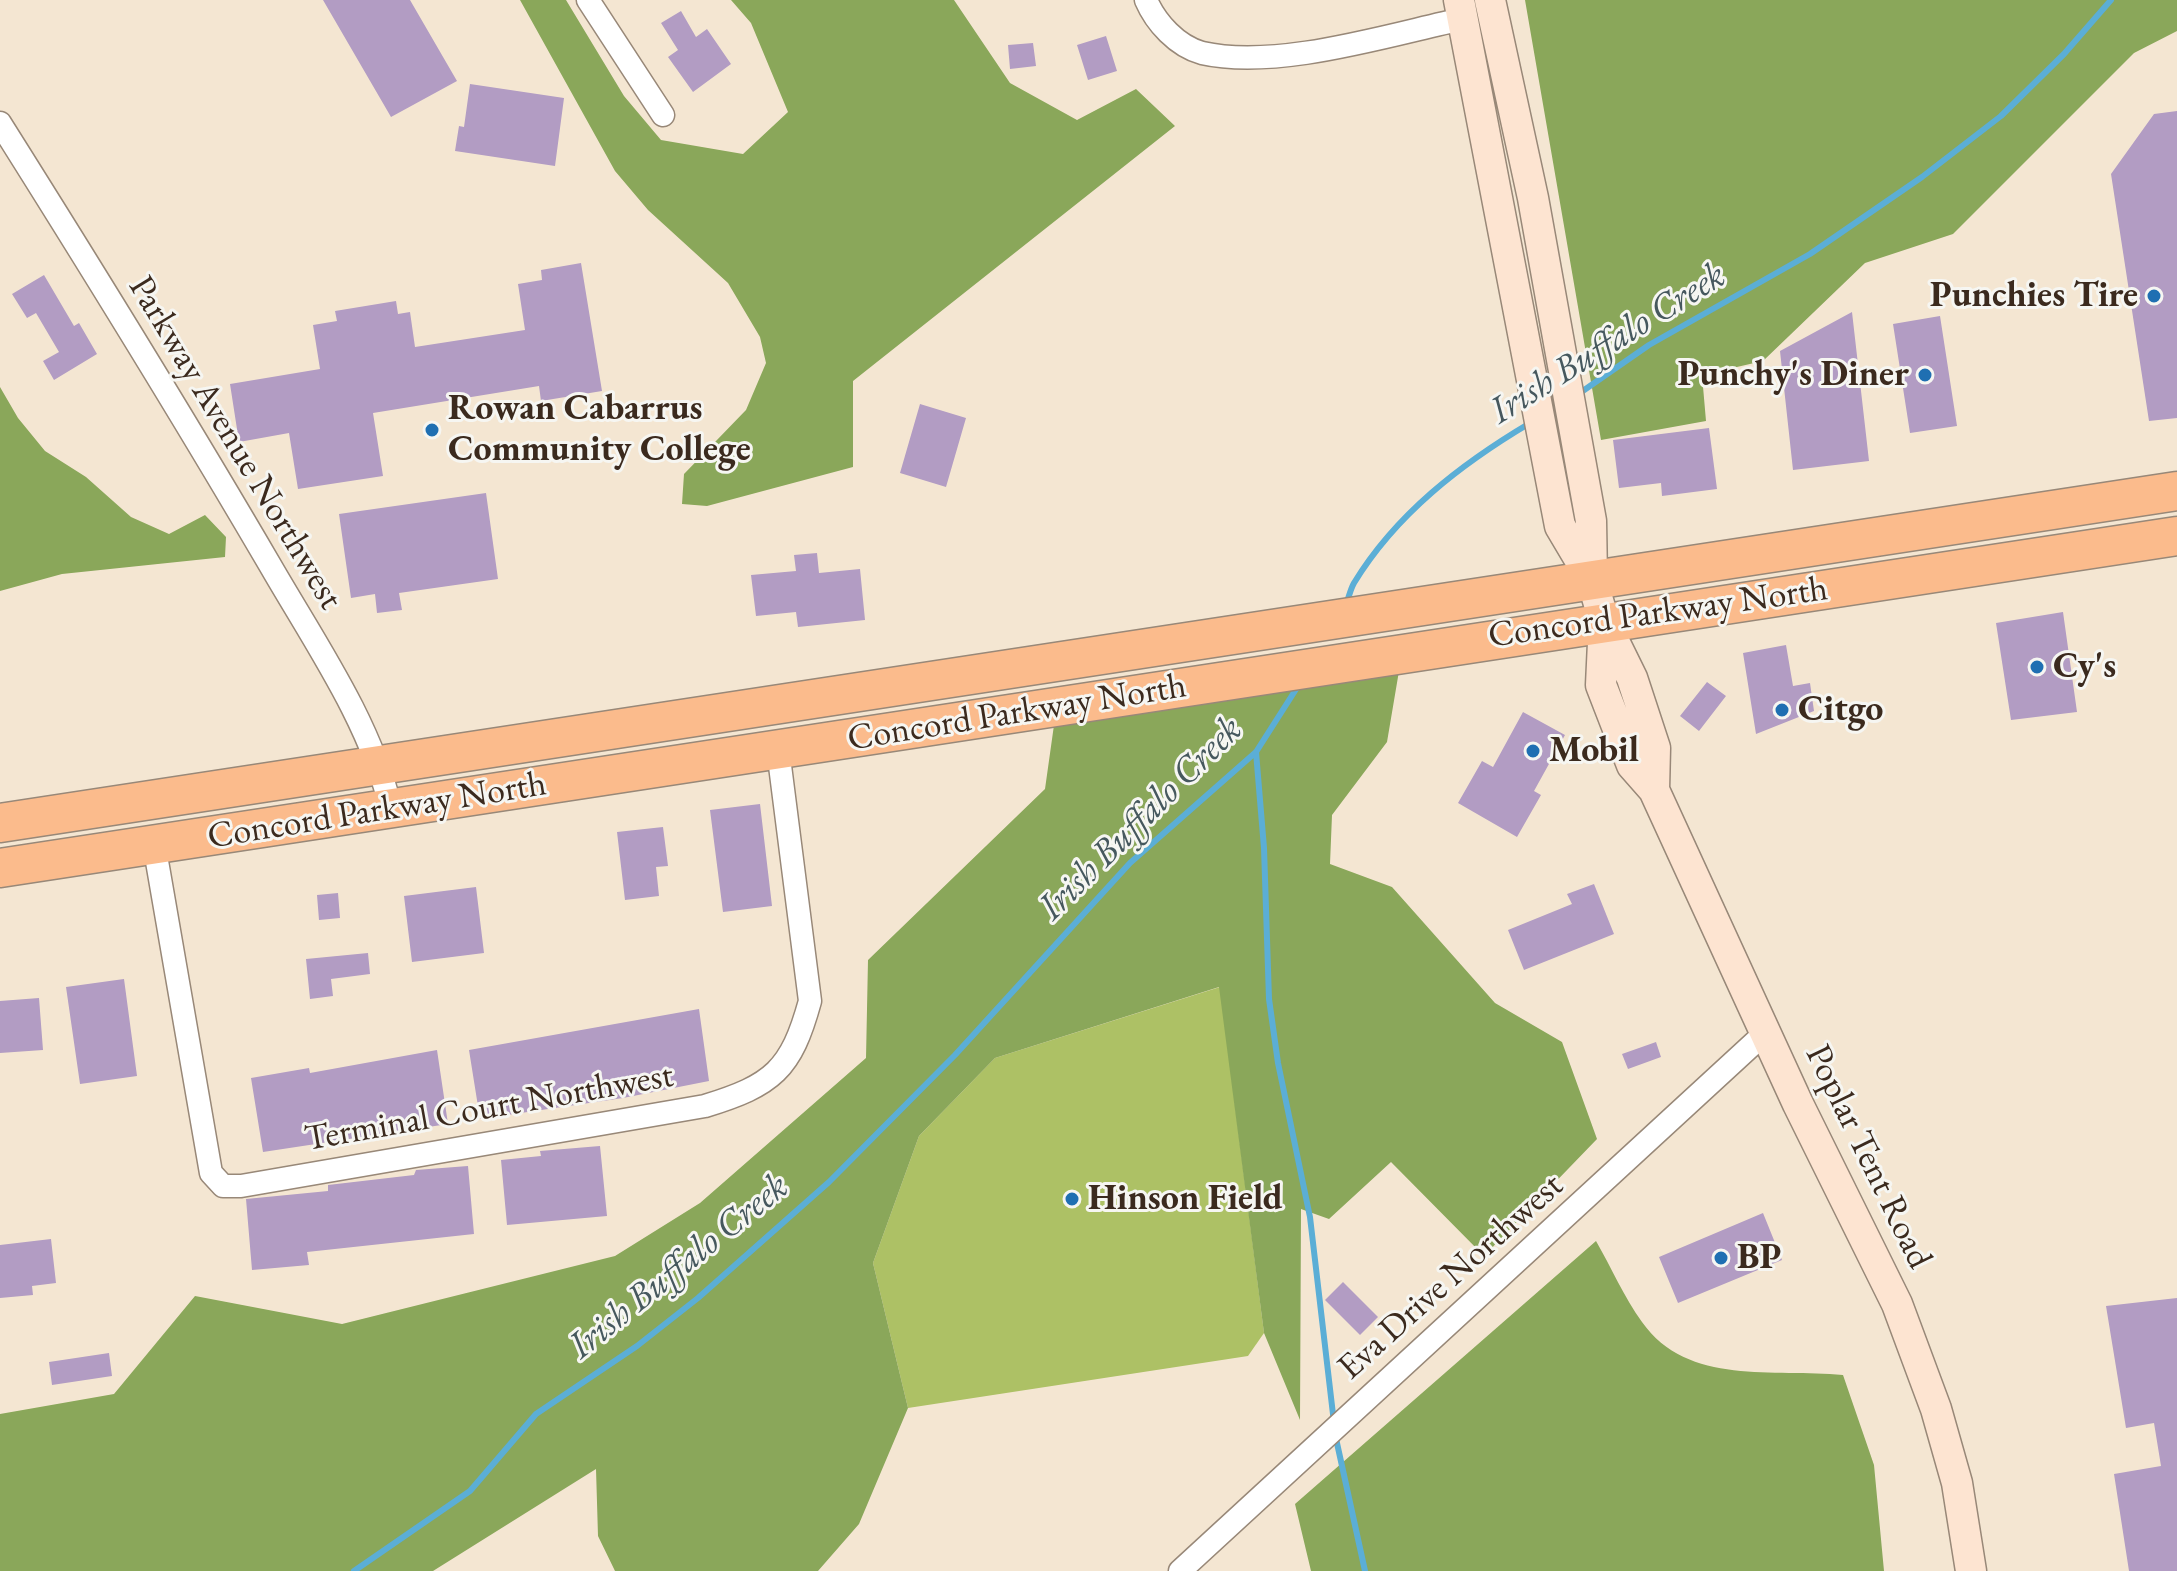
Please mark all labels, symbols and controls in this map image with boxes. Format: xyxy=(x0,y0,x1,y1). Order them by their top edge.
water label: Irish Buffalo Creek xyxy=(1482,253,1734,435)
street label: Parkway Avenue Northwest xyxy=(118,269,352,617)
place label: Punchies Tire xyxy=(1930,274,2138,318)
marker: Punchies Tire xyxy=(2145,287,2163,305)
place label: Punchy's Diner xyxy=(1677,353,1909,397)
marker: Punchy's Diner xyxy=(1916,366,1934,384)
place label: Rowan Cabarrus Community College xyxy=(448,387,751,472)
marker: Rowan Cabarrus Community College xyxy=(423,421,441,439)
street label: Concord Parkway North xyxy=(1486,568,1830,658)
place label: Cy's xyxy=(2053,645,2116,689)
marker: Cy's xyxy=(2028,658,2046,676)
street label: Concord Parkway North xyxy=(845,665,1189,761)
place label: Citgo xyxy=(1798,688,1883,732)
marker: Citgo xyxy=(1773,701,1791,719)
water label: Irish Buffalo Creek xyxy=(1030,708,1252,930)
place label: Mobil xyxy=(1549,729,1639,773)
marker: Mobil xyxy=(1524,742,1542,760)
street label: Concord Parkway North xyxy=(205,763,549,859)
street label: Poplar Tent Road xyxy=(1795,1038,1941,1276)
street label: Terminal Court Northwest xyxy=(301,1054,677,1162)
water label: Irish Buffalo Creek xyxy=(560,1164,798,1370)
street label: Eva Drive Northwest xyxy=(1329,1165,1573,1389)
place label: Hinson Field xyxy=(1088,1177,1283,1221)
marker: Hinson Field xyxy=(1063,1190,1081,1208)
place label: BP xyxy=(1737,1236,1781,1280)
marker: BP xyxy=(1712,1249,1730,1267)

